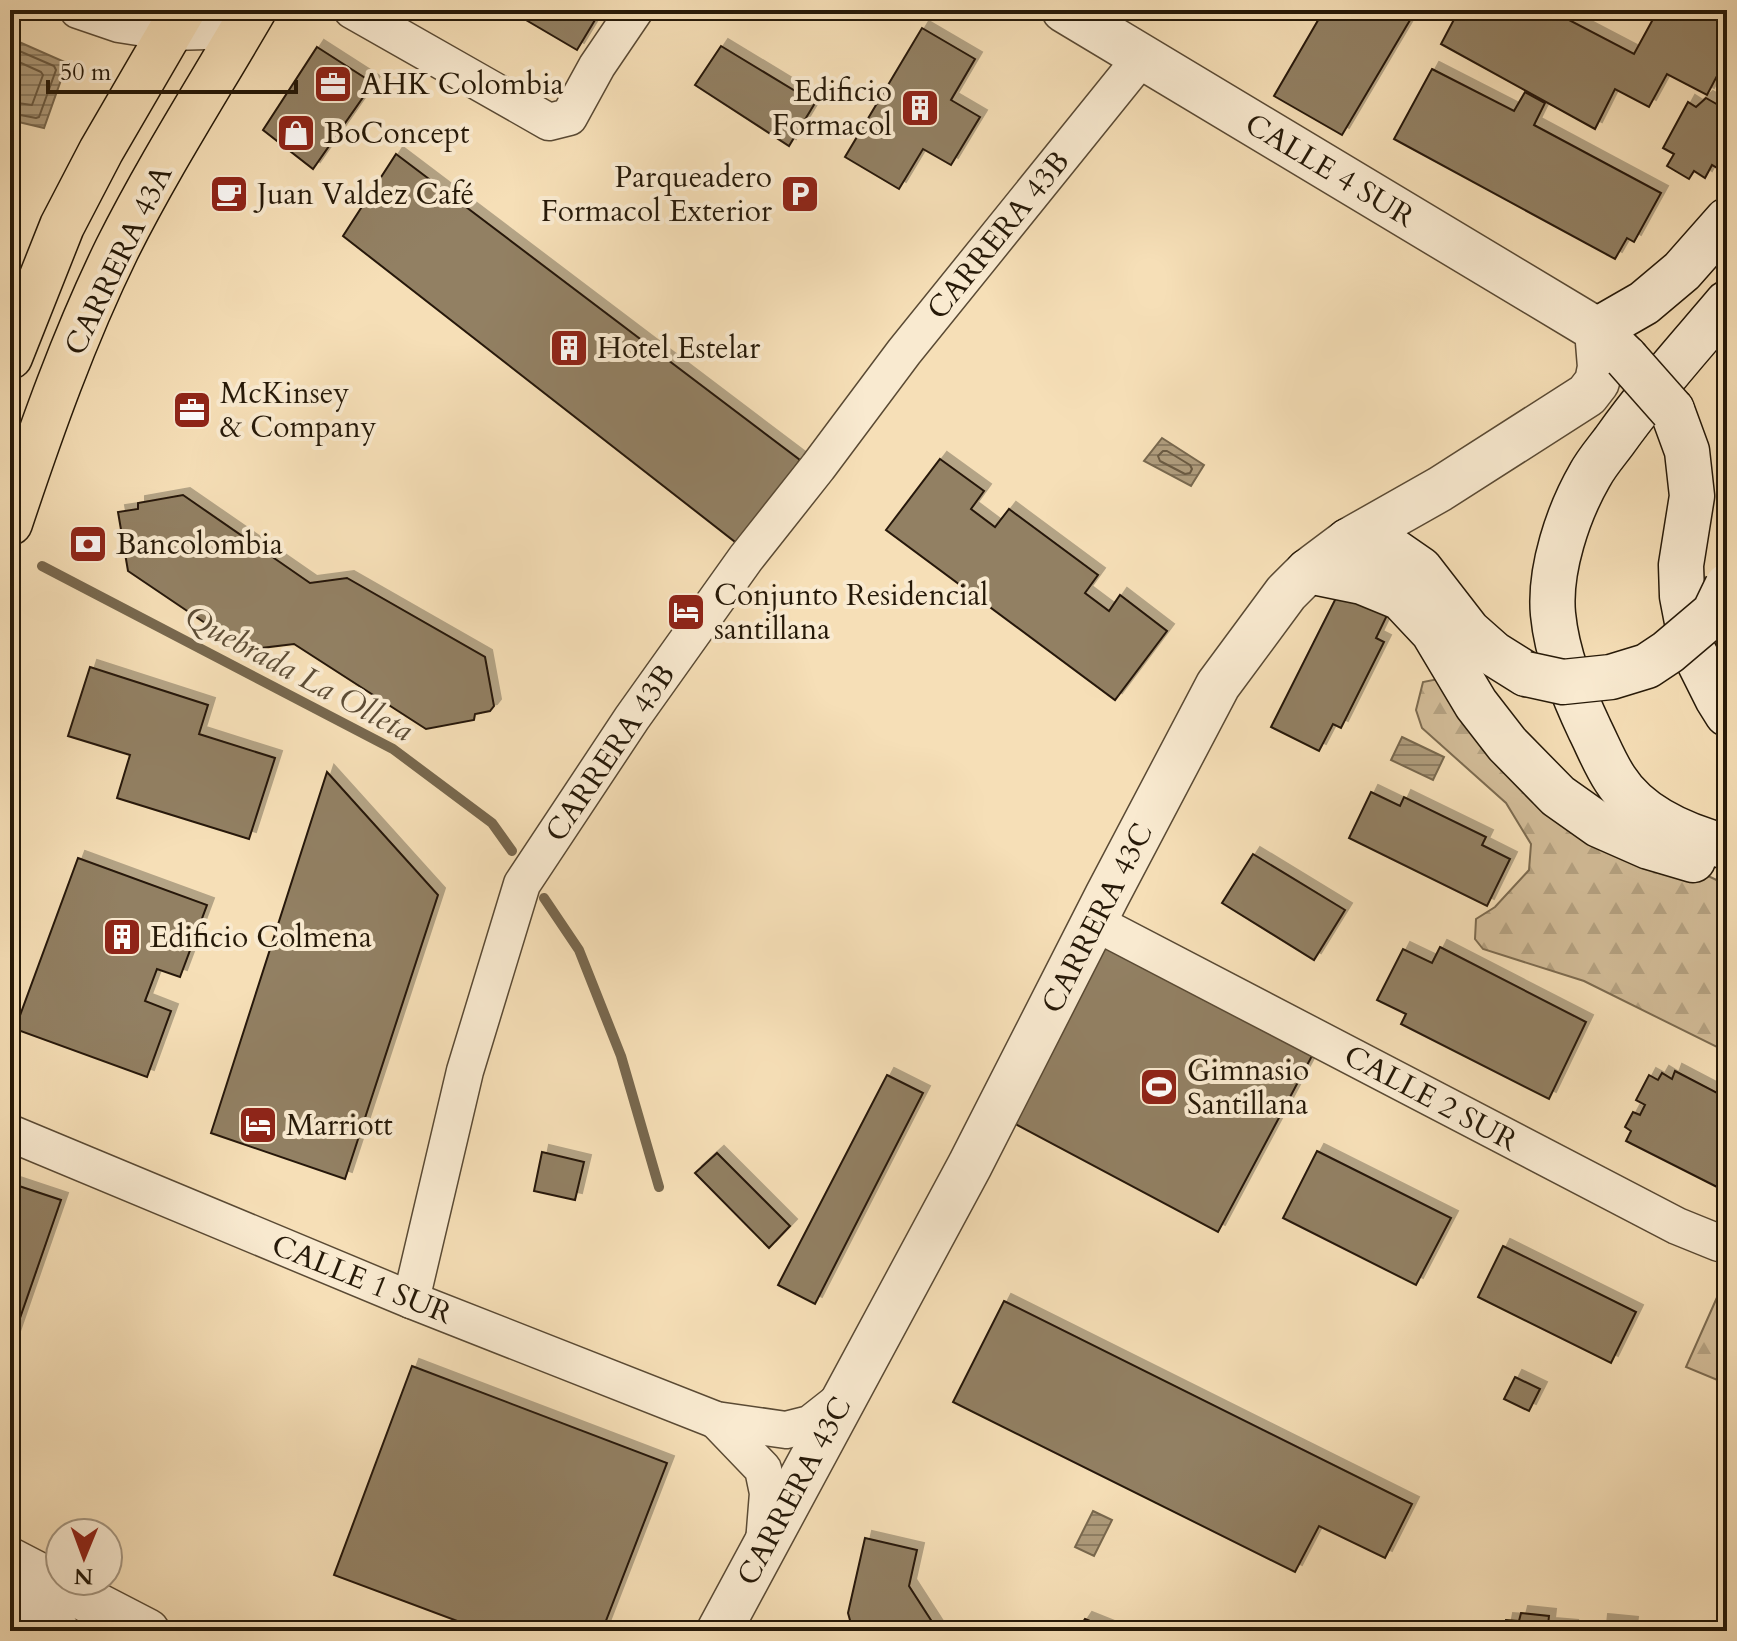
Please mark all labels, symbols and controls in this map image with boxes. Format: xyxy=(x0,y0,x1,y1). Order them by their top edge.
scale bar xyxy=(48,44,296,94)
text: 50 m xyxy=(60,56,112,89)
office icon: AHK Colombia xyxy=(312,63,354,105)
place label: AHK Colombia xyxy=(361,64,564,105)
place label: Edificio Formacol xyxy=(772,71,892,146)
building icon: Edificio Formacol xyxy=(899,87,941,129)
street label: CALLE 4 SUR xyxy=(1237,104,1422,237)
shop icon: BoConcept xyxy=(275,112,317,154)
place label: BoConcept xyxy=(324,113,470,154)
street label: CARRERA 43B xyxy=(918,142,1079,328)
place label: Parqueadero Formacol Exterior xyxy=(541,157,772,232)
street label: CARRERA 43A xyxy=(55,158,182,362)
cafe icon: Juan Valdez Café xyxy=(208,173,250,215)
parking icon: Parqueadero Formacol Exterior xyxy=(779,173,821,215)
place label: Juan Valdez Café xyxy=(253,174,474,215)
building icon: Hotel Estelar xyxy=(548,327,590,369)
place label: Hotel Estelar xyxy=(597,328,760,369)
place label: McKinsey & Company xyxy=(220,373,377,448)
office icon: McKinsey & Company xyxy=(171,389,213,431)
bank icon: Bancolombia xyxy=(67,523,109,565)
place label: Bancolombia xyxy=(116,524,283,565)
place label: Conjunto Residencial santillana xyxy=(714,575,989,650)
hotel icon: Conjunto Residencial santillana xyxy=(665,591,707,633)
water label: Quebrada La Olleta xyxy=(177,595,420,753)
street label: CARRERA 43B xyxy=(536,657,685,850)
street label: CARRERA 43C xyxy=(1032,816,1163,1020)
building icon: Edificio Colmena xyxy=(101,916,143,958)
place label: Edificio Colmena xyxy=(150,917,372,958)
street label: CALLE 2 SUR xyxy=(1337,1036,1525,1161)
place label: Gimnasio Santillana xyxy=(1187,1050,1309,1125)
sports icon: Gimnasio Santillana xyxy=(1138,1066,1180,1108)
hotel icon: Marriott xyxy=(237,1104,279,1146)
place label: Marriott xyxy=(286,1105,393,1146)
street label: CALLE 1 SUR xyxy=(266,1225,458,1334)
street label: CARRERA 43C xyxy=(727,1390,861,1593)
north arrow xyxy=(44,1517,124,1597)
text: N xyxy=(74,1561,93,1591)

